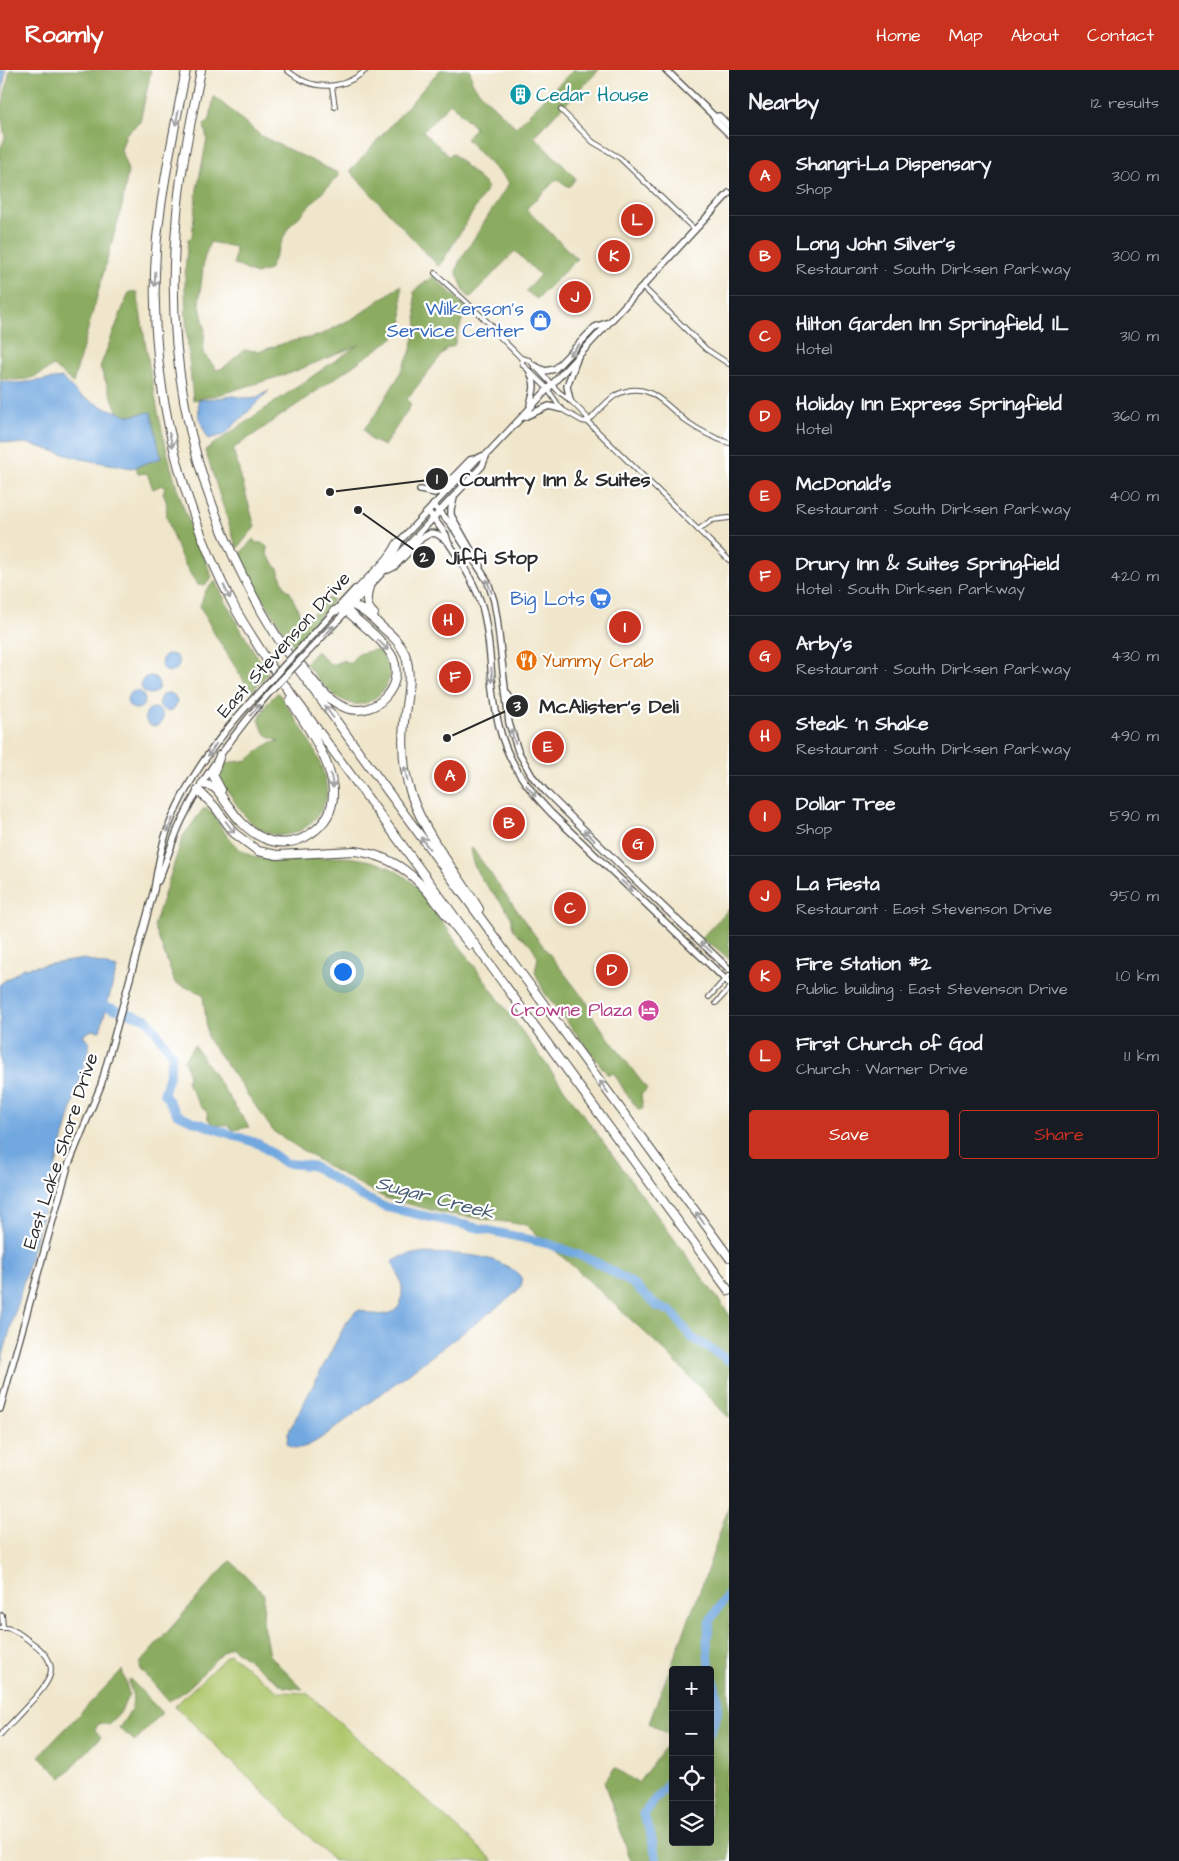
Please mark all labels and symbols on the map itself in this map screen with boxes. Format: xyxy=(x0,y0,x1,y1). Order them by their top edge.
place label: Cedar House xyxy=(536,82,649,109)
building icon: Cedar House xyxy=(508,83,532,107)
one-way arrow xyxy=(171,110,181,126)
pin: L xyxy=(621,201,653,239)
pin: K xyxy=(598,237,630,275)
one-way arrow xyxy=(150,270,160,286)
pin: J xyxy=(559,278,591,316)
place label: Wilkerson's Service Center xyxy=(387,296,525,345)
shop icon: Wilkerson's Service Center xyxy=(528,308,552,332)
one-way arrow xyxy=(568,343,580,356)
one-way arrow xyxy=(167,431,177,447)
callout: Country Inn & Suites xyxy=(425,461,661,496)
text: Country Inn & Suites xyxy=(459,466,651,495)
text: 1 xyxy=(436,469,438,490)
callout: Jiffi Stop xyxy=(412,539,548,574)
text: Jiffi Stop xyxy=(445,544,539,572)
text: 2 xyxy=(419,547,429,568)
street label: East Stevenson Drive xyxy=(211,566,357,724)
one-way arrow xyxy=(484,579,493,594)
one-way arrow xyxy=(223,584,232,599)
place label: Big Lots xyxy=(510,586,585,614)
supermarket icon: Big Lots xyxy=(589,587,613,611)
pin: H xyxy=(432,601,464,639)
pin: I xyxy=(609,608,641,646)
one-way arrow xyxy=(323,624,335,637)
one-way arrow xyxy=(376,638,388,650)
place label: Yummy Crab xyxy=(542,648,654,676)
restaurant icon: Yummy Crab xyxy=(514,649,538,673)
pin: F xyxy=(439,658,471,696)
one-way arrow xyxy=(488,666,497,682)
callout: McAlister's Deli xyxy=(504,688,689,723)
text: McAlister's Deli xyxy=(539,693,680,721)
text: 3 xyxy=(512,696,521,717)
one-way arrow xyxy=(249,704,260,717)
one-way arrow xyxy=(324,705,334,719)
pin: E xyxy=(532,728,564,766)
one-way arrow xyxy=(507,729,517,745)
one-way arrow xyxy=(207,743,217,757)
pin: A xyxy=(434,757,466,795)
one-way arrow xyxy=(401,767,410,783)
one-way arrow xyxy=(327,773,337,789)
one-way arrow xyxy=(526,785,537,798)
pin: B xyxy=(493,804,525,842)
one-way arrow xyxy=(165,817,175,832)
one-way arrow xyxy=(224,820,235,833)
pin: G xyxy=(622,825,654,863)
one-way arrow xyxy=(583,829,596,841)
one-way arrow xyxy=(420,836,430,850)
one-way arrow xyxy=(620,880,633,892)
pin: C xyxy=(554,889,586,927)
one-way arrow xyxy=(699,941,712,953)
pin: D xyxy=(596,951,628,989)
your location xyxy=(330,959,356,985)
place label: Crowne Plaza xyxy=(511,997,632,1024)
hotel icon: Crowne Plaza xyxy=(636,998,660,1022)
street label: East Lake Shore Drive xyxy=(17,1050,105,1252)
one-way arrow xyxy=(599,1080,609,1094)
water label: Sugar Creek xyxy=(372,1169,498,1228)
one-way arrow xyxy=(695,1211,705,1225)

